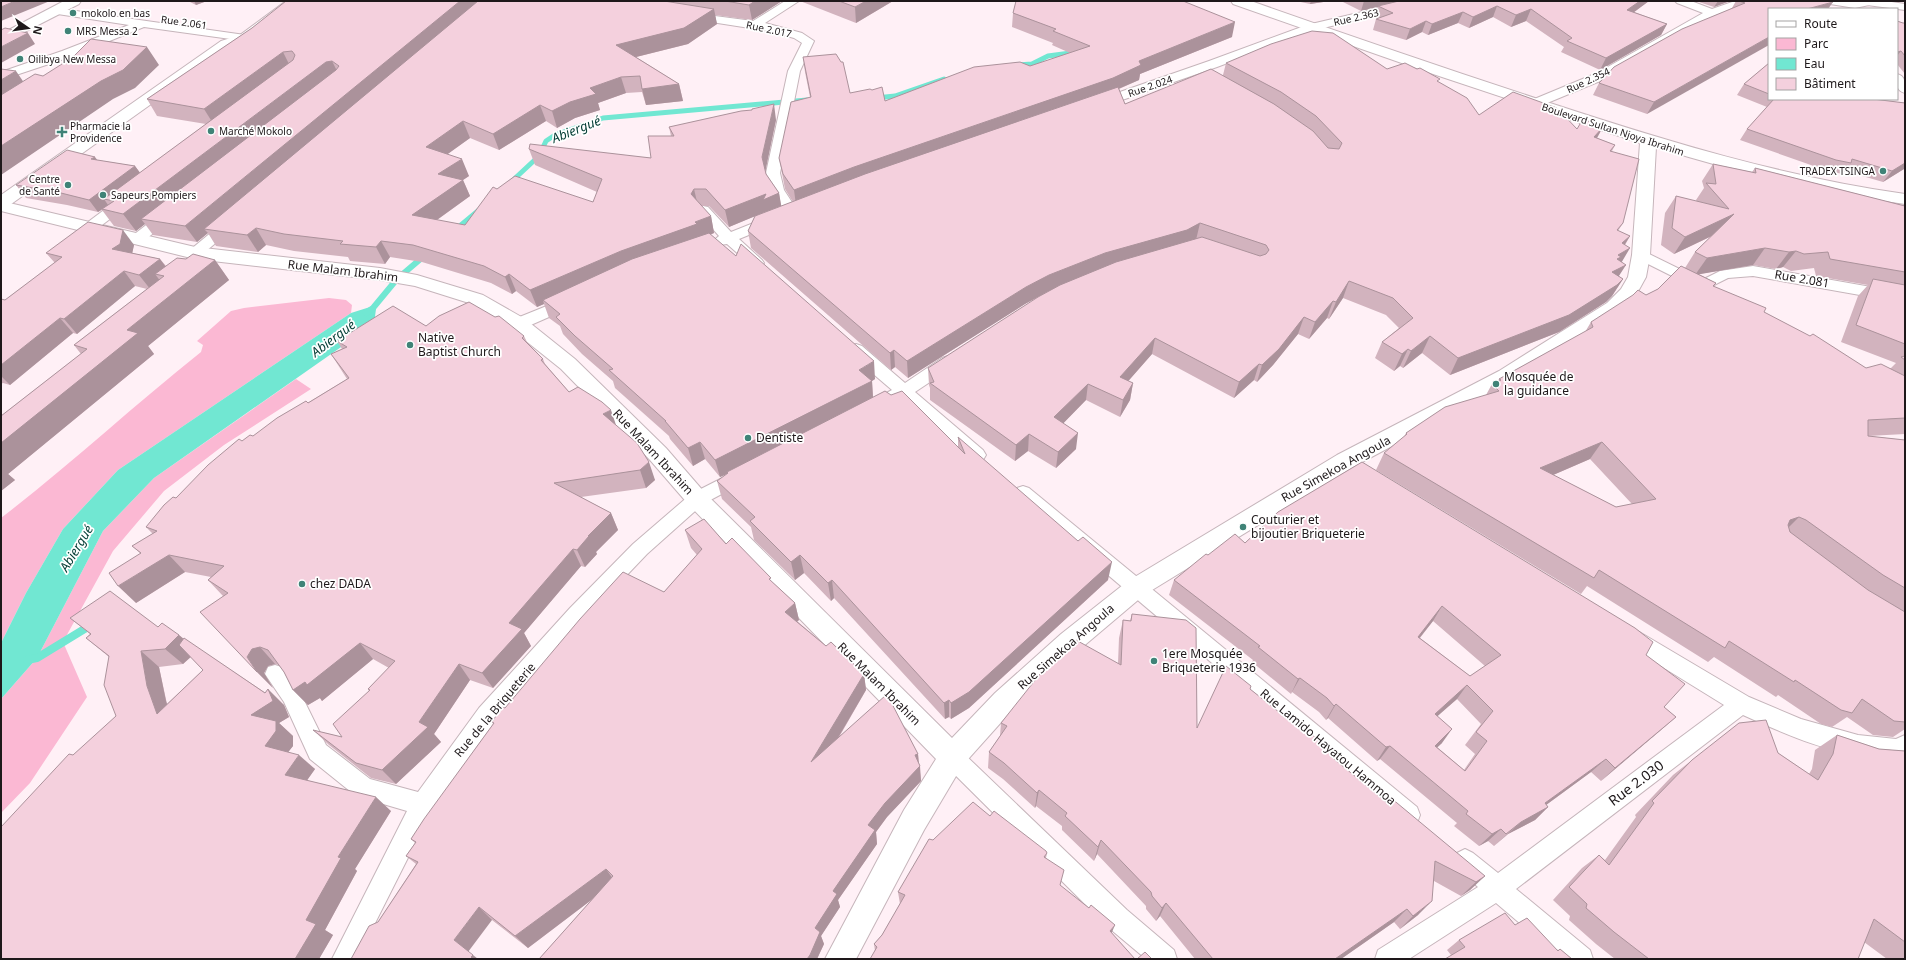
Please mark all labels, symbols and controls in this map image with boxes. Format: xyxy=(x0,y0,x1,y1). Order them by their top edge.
street label: Rue 2.363 xyxy=(1332,5,1380,29)
place label: mokolo en bas xyxy=(81,6,150,20)
north arrow xyxy=(8,8,48,48)
marker: mokolo en bas xyxy=(68,8,78,18)
legend xyxy=(1768,8,1898,100)
street label: Rue 2.061 xyxy=(160,12,208,32)
text: Route xyxy=(1804,15,1837,32)
street label: Rue 2.017 xyxy=(745,17,793,41)
text: N xyxy=(30,24,47,36)
place label: MRS Messa 2 xyxy=(76,24,138,38)
marker: MRS Messa 2 xyxy=(63,26,73,36)
text: Parc xyxy=(1804,35,1829,52)
place label: Oilibya New Messa xyxy=(28,52,116,66)
marker: Oilibya New Messa xyxy=(15,54,25,64)
text: Eau xyxy=(1804,55,1825,72)
street label: Rue 2.354 xyxy=(1564,64,1612,96)
street label: Rue 2.024 xyxy=(1126,72,1174,100)
text: Bâtiment xyxy=(1804,75,1856,92)
street label: Boulevard Sultan Njoya Ibrahim xyxy=(1540,99,1686,159)
water label: Abiergué xyxy=(548,111,604,147)
place label: Pharmacie la Providence xyxy=(70,119,131,145)
place label: Marché Mokolo xyxy=(219,124,292,138)
marker: Marché Mokolo xyxy=(206,126,216,136)
marker: Pharmacie la Providence xyxy=(57,127,67,137)
place label: TRADEX TSINGA xyxy=(1800,164,1876,178)
marker: TRADEX TSINGA xyxy=(1878,166,1888,176)
place label: Centre de Santé xyxy=(19,172,60,198)
marker: Centre de Santé xyxy=(63,180,73,190)
place label: Sapeurs Pompiers xyxy=(111,188,197,202)
marker: Sapeurs Pompiers xyxy=(98,190,108,200)
street label: Rue Malam Ibrahim xyxy=(287,255,399,286)
street label: Rue 2.081 xyxy=(1773,265,1831,292)
water label: Abiergué xyxy=(306,315,359,361)
place label: Native Baptist Church xyxy=(418,329,501,360)
marker: Native Baptist Church xyxy=(405,340,415,350)
place label: Mosquée de la guidance xyxy=(1504,368,1574,399)
marker: Mosquée de la guidance xyxy=(1491,379,1501,389)
street label: Rue Malam Ibrahim xyxy=(609,405,697,498)
place label: Dentiste xyxy=(756,429,803,446)
street label: Rue Simekoa Angoula xyxy=(1278,431,1394,506)
marker: Dentiste xyxy=(743,433,753,443)
place label: Couturier et bijoutier Briqueterie xyxy=(1251,511,1365,542)
water label: Abiergué xyxy=(55,521,97,575)
marker: Couturier et bijoutier Briqueterie xyxy=(1238,522,1248,532)
place label: chez DADA xyxy=(310,575,371,592)
marker: chez DADA xyxy=(297,579,307,589)
street label: Rue Simekoa Angoula xyxy=(1014,600,1118,693)
street label: Rue Malam Ibrahim xyxy=(834,638,925,729)
place label: 1ere Mosquée Briqueterie 1936 xyxy=(1162,645,1256,676)
marker: 1ere Mosquée Briqueterie 1936 xyxy=(1149,656,1159,666)
street label: Rue de la Briqueterie xyxy=(450,659,539,760)
street label: Rue Lamido Hayatou Hammoa xyxy=(1257,685,1400,809)
street label: Rue 2.030 xyxy=(1604,756,1667,810)

